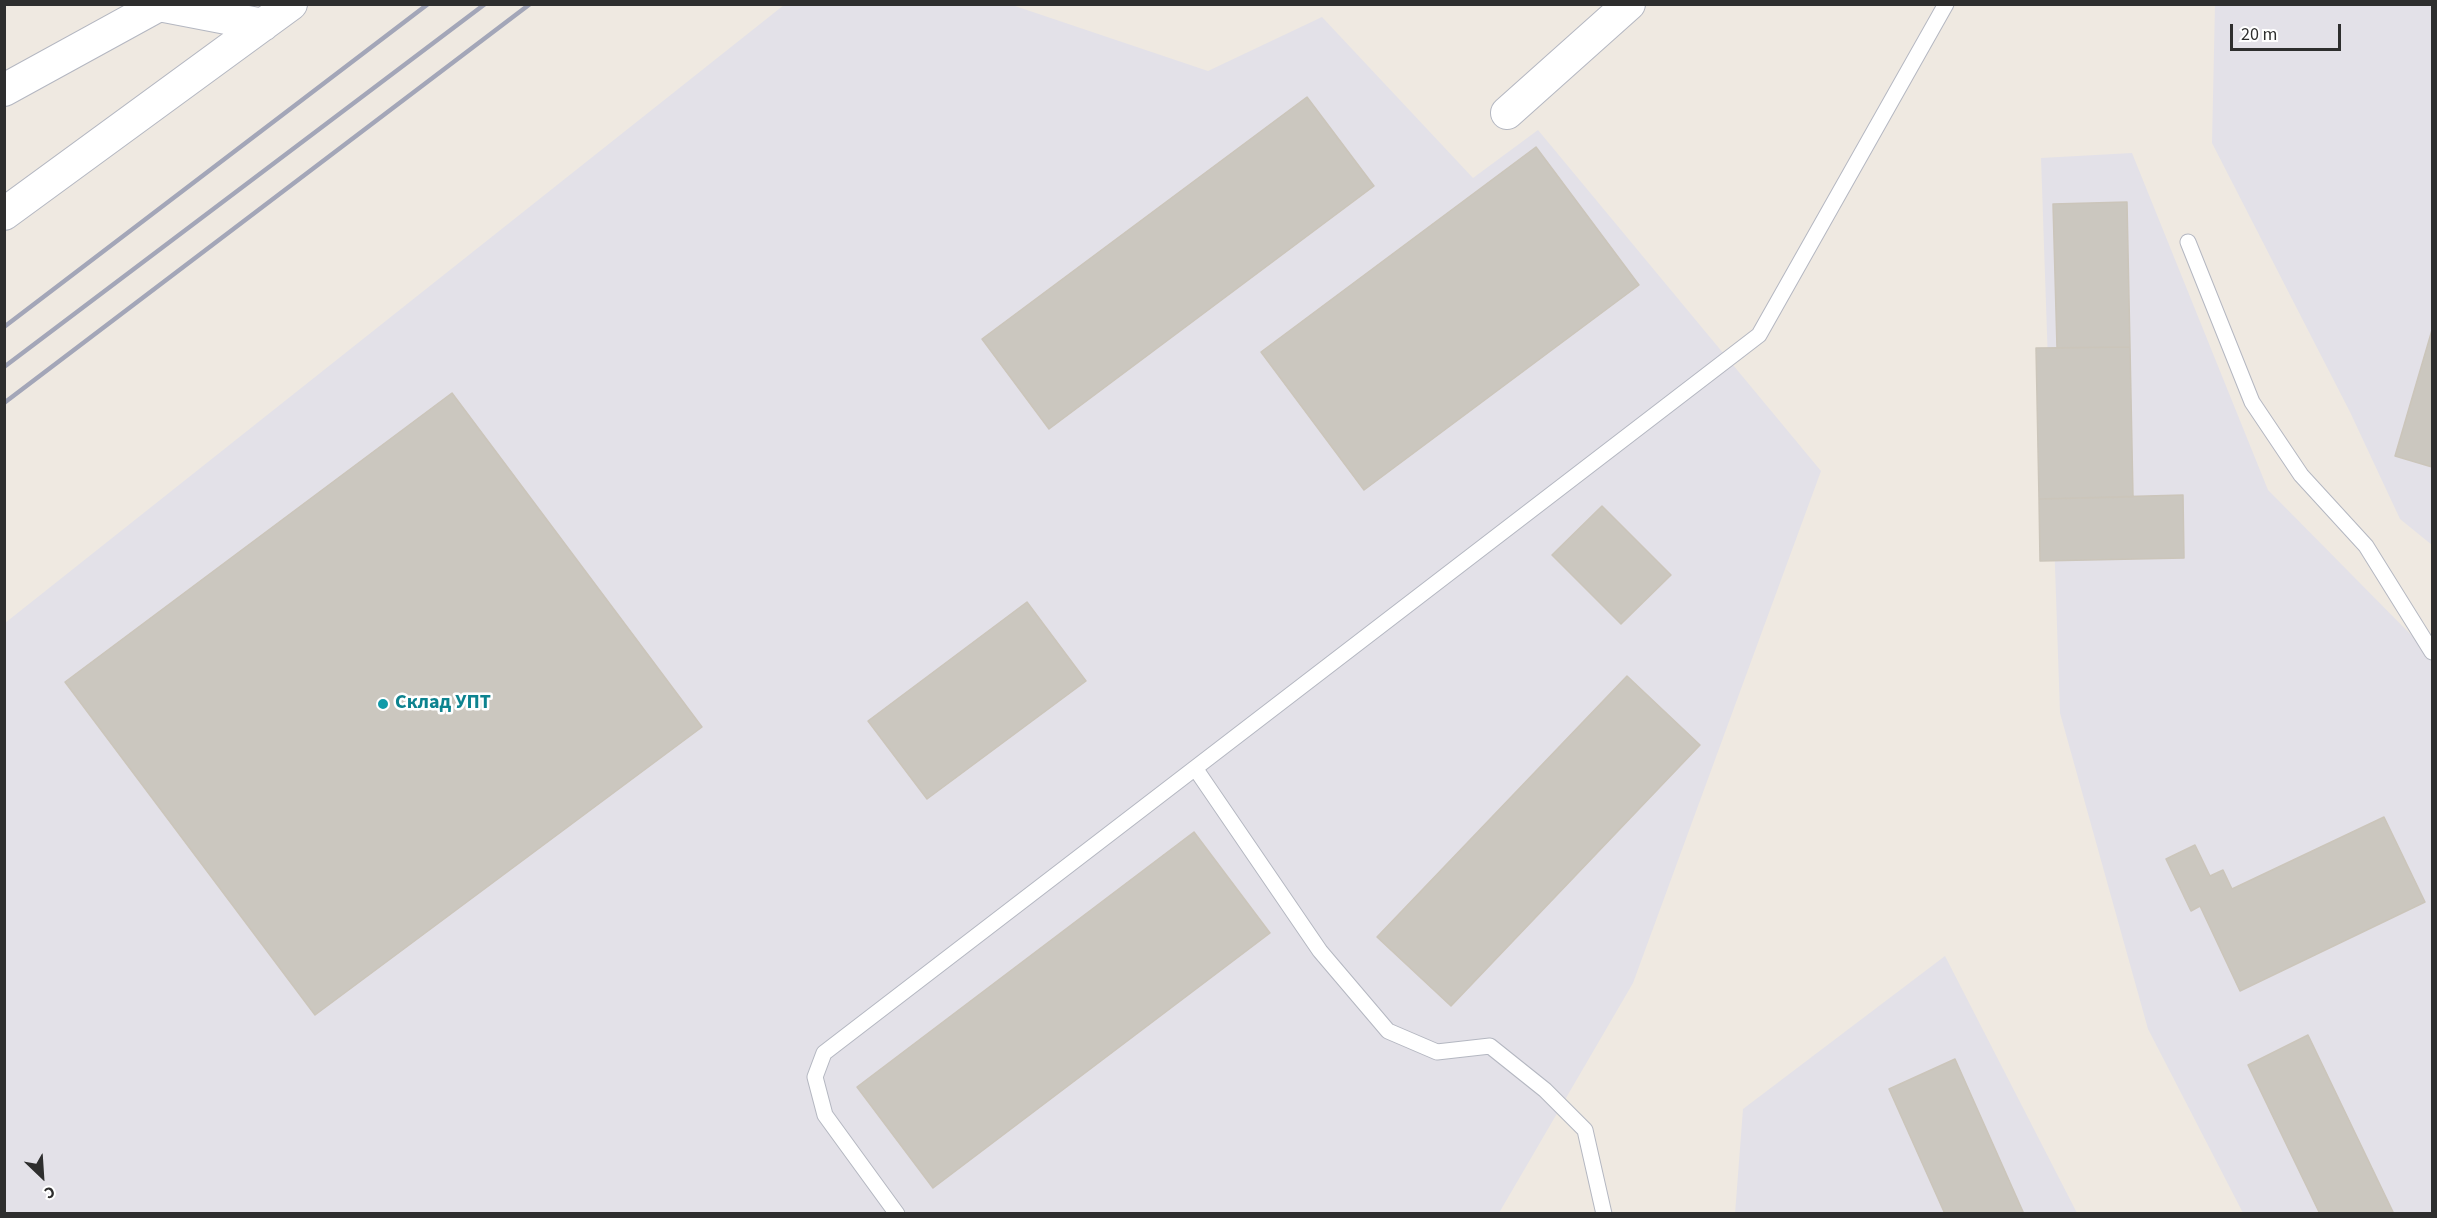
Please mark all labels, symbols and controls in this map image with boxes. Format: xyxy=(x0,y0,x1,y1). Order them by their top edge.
scale bar xyxy=(2233,12,2344,50)
text: 20 m xyxy=(2241,22,2277,47)
place label: Склад УПТ xyxy=(395,692,491,716)
marker: Склад УПТ xyxy=(376,697,390,711)
north arrow xyxy=(12,1146,72,1206)
text: С xyxy=(41,1180,58,1204)

